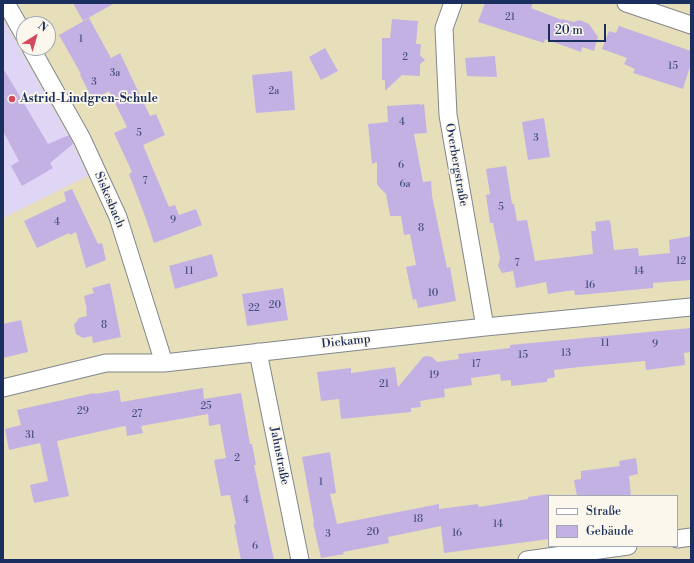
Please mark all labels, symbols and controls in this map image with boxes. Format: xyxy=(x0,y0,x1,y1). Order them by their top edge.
house number: 21 xyxy=(505,12,515,24)
north arrow xyxy=(16,16,56,56)
scale bar xyxy=(550,16,608,42)
text: N xyxy=(35,19,50,35)
text: 20 m xyxy=(555,23,583,38)
house number: 1 xyxy=(79,34,83,46)
house number: 2 xyxy=(402,52,408,64)
house number: 15 xyxy=(668,61,678,73)
house number: 3a xyxy=(110,68,120,80)
house number: 3 xyxy=(91,77,97,89)
house number: 2a xyxy=(269,86,279,98)
place label: Astrid-Lindgren-Schule xyxy=(20,92,158,106)
marker: Astrid-Lindgren-Schule xyxy=(7,94,17,104)
house number: 4 xyxy=(399,117,405,129)
street label: Overbergstraße xyxy=(442,122,470,208)
house number: 5 xyxy=(136,128,142,140)
house number: 3 xyxy=(533,133,539,145)
house number: 6 xyxy=(398,160,404,172)
street label: Siskesbach xyxy=(91,170,127,230)
house number: 7 xyxy=(142,176,148,188)
house number: 6a xyxy=(399,179,411,191)
house number: 5 xyxy=(498,202,504,214)
house number: 9 xyxy=(170,215,176,227)
house number: 4 xyxy=(54,217,60,229)
house number: 8 xyxy=(418,223,424,235)
house number: 12 xyxy=(676,256,686,268)
house number: 7 xyxy=(514,258,520,270)
house number: 11 xyxy=(185,266,193,278)
house number: 14 xyxy=(634,266,644,278)
house number: 16 xyxy=(585,280,595,292)
house number: 10 xyxy=(428,288,438,300)
house number: 20 xyxy=(269,300,281,312)
house number: 22 xyxy=(248,303,260,315)
house number: 8 xyxy=(101,320,107,332)
street label: Diekamp xyxy=(321,332,371,352)
house number: 11 xyxy=(601,338,609,350)
house number: 9 xyxy=(652,339,658,351)
house number: 13 xyxy=(561,348,571,360)
house number: 15 xyxy=(518,350,528,362)
house number: 17 xyxy=(472,359,480,371)
house number: 19 xyxy=(429,370,439,382)
house number: 21 xyxy=(379,379,389,391)
house number: 25 xyxy=(200,401,212,413)
house number: 29 xyxy=(77,406,89,418)
house number: 27 xyxy=(132,409,142,421)
street label: Jahnstraße xyxy=(266,426,292,486)
house number: 31 xyxy=(25,430,35,442)
house number: 2 xyxy=(234,453,240,465)
house number: 1 xyxy=(319,477,323,489)
house number: 4 xyxy=(243,495,249,507)
legend xyxy=(548,495,678,547)
text: Straße xyxy=(586,504,621,519)
house number: 18 xyxy=(413,514,423,526)
house number: 14 xyxy=(493,519,503,531)
text: Gebäude xyxy=(586,524,634,539)
house number: 20 xyxy=(367,527,379,539)
house number: 16 xyxy=(452,528,462,540)
house number: 3 xyxy=(325,529,331,541)
house number: 6 xyxy=(252,541,258,553)

